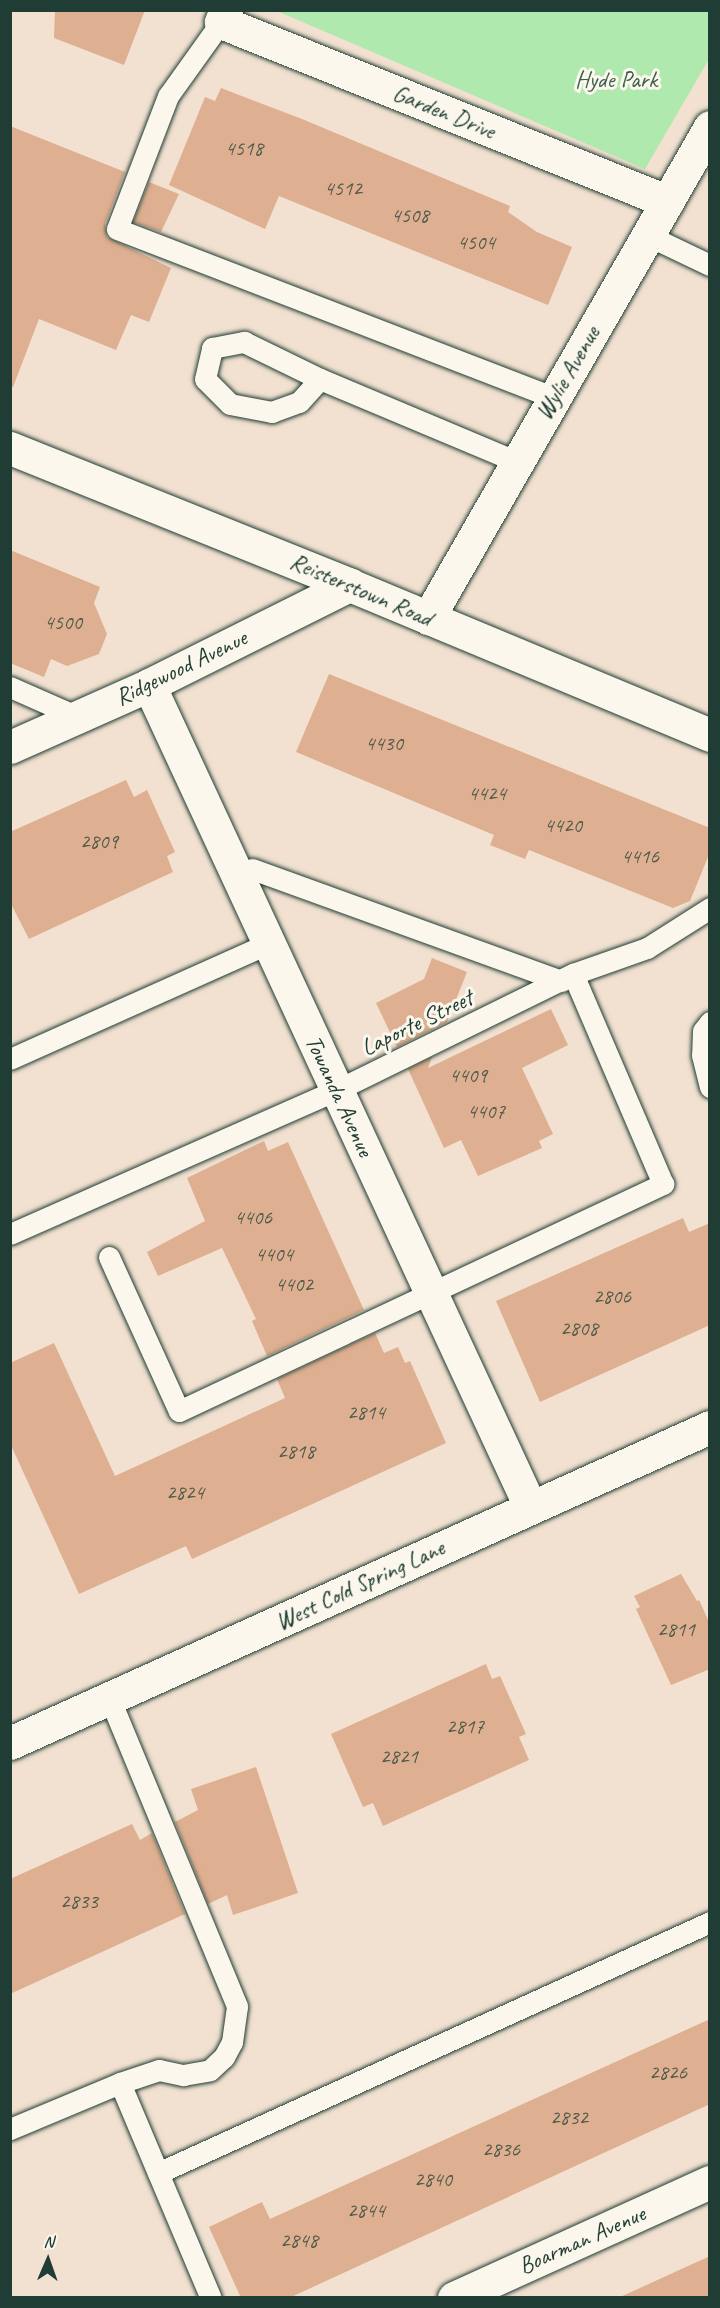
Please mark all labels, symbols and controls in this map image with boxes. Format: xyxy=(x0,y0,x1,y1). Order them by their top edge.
park label: Hyde Park xyxy=(574,66,658,94)
street label: Garden Drive xyxy=(389,78,499,146)
house number: 4518 xyxy=(225,135,263,161)
house number: 4512 xyxy=(324,175,362,201)
house number: 4508 xyxy=(391,202,429,228)
house number: 4504 xyxy=(457,229,495,255)
street label: Wylie Avenue xyxy=(530,321,606,425)
street label: Reisterstown Road xyxy=(286,547,436,633)
house number: 4500 xyxy=(44,609,82,635)
street label: Ridgewood Avenue xyxy=(110,624,252,712)
house number: 4430 xyxy=(365,730,403,756)
house number: 4424 xyxy=(468,780,506,806)
house number: 4420 xyxy=(544,812,582,838)
house number: 2809 xyxy=(80,828,118,854)
house number: 4416 xyxy=(621,843,659,869)
street label: Laporte Street xyxy=(356,984,478,1062)
street label: Towanda Avenue xyxy=(298,1031,380,1161)
house number: 4409 xyxy=(449,1062,487,1088)
house number: 4407 xyxy=(467,1098,505,1124)
house number: 4406 xyxy=(234,1204,272,1230)
house number: 4404 xyxy=(255,1241,293,1267)
house number: 4402 xyxy=(275,1271,313,1297)
house number: 2806 xyxy=(593,1283,631,1309)
house number: 2808 xyxy=(560,1315,598,1341)
house number: 2814 xyxy=(347,1399,385,1425)
house number: 2818 xyxy=(277,1438,315,1464)
house number: 2824 xyxy=(166,1479,204,1505)
street label: West Cold Spring Lane xyxy=(270,1533,450,1637)
house number: 2811 xyxy=(657,1616,695,1642)
house number: 2817 xyxy=(446,1713,484,1739)
house number: 2821 xyxy=(380,1743,418,1769)
house number: 2833 xyxy=(60,1888,98,1914)
house number: 2826 xyxy=(649,2059,687,2085)
house number: 2832 xyxy=(550,2104,588,2130)
house number: 2836 xyxy=(482,2136,520,2162)
house number: 2840 xyxy=(414,2166,452,2192)
house number: 2844 xyxy=(347,2197,385,2223)
street label: Boarman Avenue xyxy=(514,2199,650,2281)
house number: 2848 xyxy=(280,2227,318,2253)
north arrow xyxy=(18,2230,78,2290)
text: N xyxy=(43,2232,54,2252)

